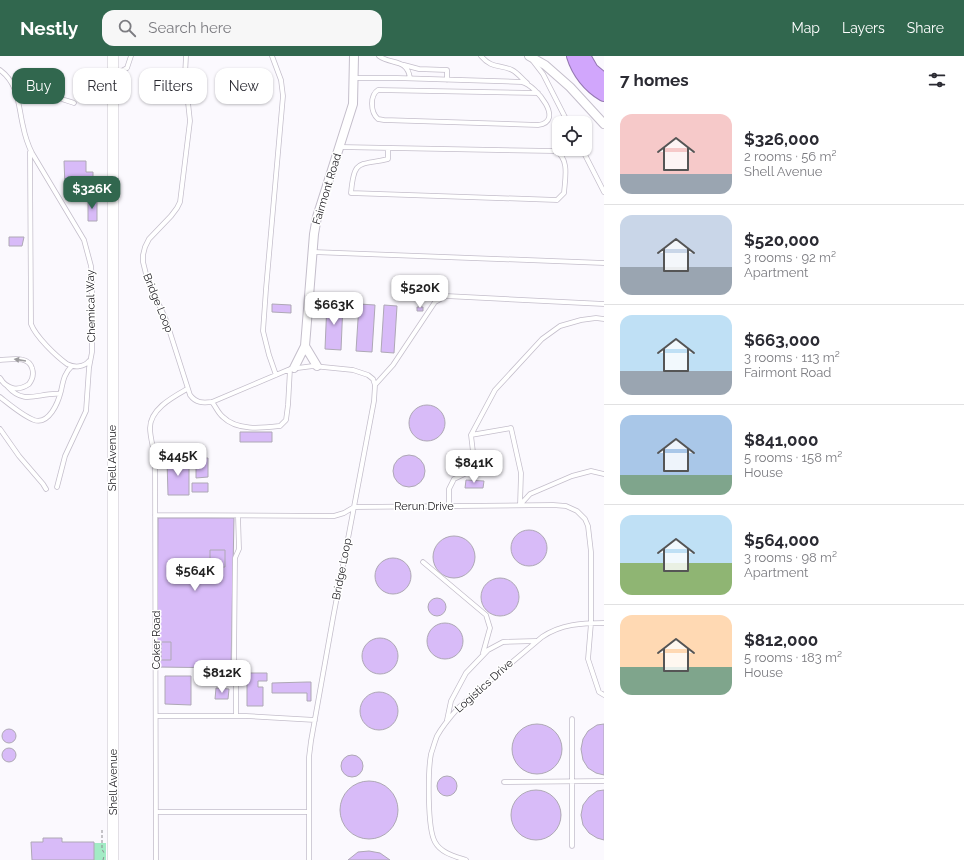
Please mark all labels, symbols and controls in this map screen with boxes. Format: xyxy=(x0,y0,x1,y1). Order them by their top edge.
search box xyxy=(102,10,382,46)
text: Nestly xyxy=(20,17,78,39)
icon: search xyxy=(116,17,138,39)
text: Search here xyxy=(148,19,232,37)
text: Map xyxy=(792,20,820,36)
text: Layers xyxy=(842,20,885,36)
text: Share xyxy=(907,20,944,36)
chip: Buy xyxy=(12,68,65,104)
chip: Rent xyxy=(73,68,131,104)
chip: Filters xyxy=(139,68,207,104)
chip: New xyxy=(215,68,273,104)
icon: filters xyxy=(926,69,948,91)
text: 7 homes xyxy=(620,70,689,90)
map controls xyxy=(552,116,592,156)
button: locate xyxy=(552,116,592,156)
text: $326,000 xyxy=(744,129,819,149)
icon: home xyxy=(652,130,700,178)
text: 2 rooms · 56 m² xyxy=(744,149,836,164)
street label: Fairmont Road xyxy=(310,152,344,226)
text: Shell Avenue xyxy=(744,164,822,179)
pin: $326K xyxy=(64,176,120,210)
text: $326K xyxy=(72,181,112,196)
text: $520,000 xyxy=(744,230,819,250)
icon: home xyxy=(652,231,700,279)
text: 3 rooms · 92 m² xyxy=(744,250,836,265)
text: Apartment xyxy=(744,265,808,280)
street label: Chemical Way xyxy=(84,269,98,342)
street label: Bridge Loop xyxy=(140,272,176,335)
pin: $520K xyxy=(392,275,448,309)
text: $520K xyxy=(400,280,440,295)
pin: $663K xyxy=(306,292,362,326)
text: $663K xyxy=(314,297,354,312)
text: $663,000 xyxy=(744,330,820,350)
icon: home xyxy=(652,331,700,379)
text: 3 rooms · 113 m² xyxy=(744,350,840,365)
one-way arrow xyxy=(14,357,26,363)
text: Fairmont Road xyxy=(744,365,831,380)
street label: Shell Avenue xyxy=(106,424,119,491)
text: $841,000 xyxy=(744,430,818,450)
icon: home xyxy=(652,431,700,479)
pin: $445K xyxy=(150,443,206,477)
text: $445K xyxy=(159,448,198,463)
pin: $841K xyxy=(446,450,502,484)
text: 5 rooms · 158 m² xyxy=(744,450,842,465)
text: $841K xyxy=(455,455,493,470)
text: House xyxy=(744,465,783,480)
street label: Rerun Drive xyxy=(394,500,454,513)
text: $564,000 xyxy=(744,530,819,550)
icon: home xyxy=(652,531,700,579)
street label: Bridge Loop xyxy=(330,537,354,601)
text: 3 rooms · 98 m² xyxy=(744,550,837,565)
pin: $564K xyxy=(167,558,223,592)
text: $564K xyxy=(175,563,215,578)
text: Apartment xyxy=(744,565,808,580)
street label: Coker Road xyxy=(150,610,163,669)
text: $812,000 xyxy=(744,630,818,650)
icon: home xyxy=(652,631,700,679)
text: 5 rooms · 183 m² xyxy=(744,650,842,665)
street label: Logistics Drive xyxy=(452,656,516,716)
pin: $812K xyxy=(194,660,250,694)
text: $812K xyxy=(203,665,241,680)
text: House xyxy=(744,665,783,680)
street label: Shell Avenue xyxy=(107,748,120,815)

